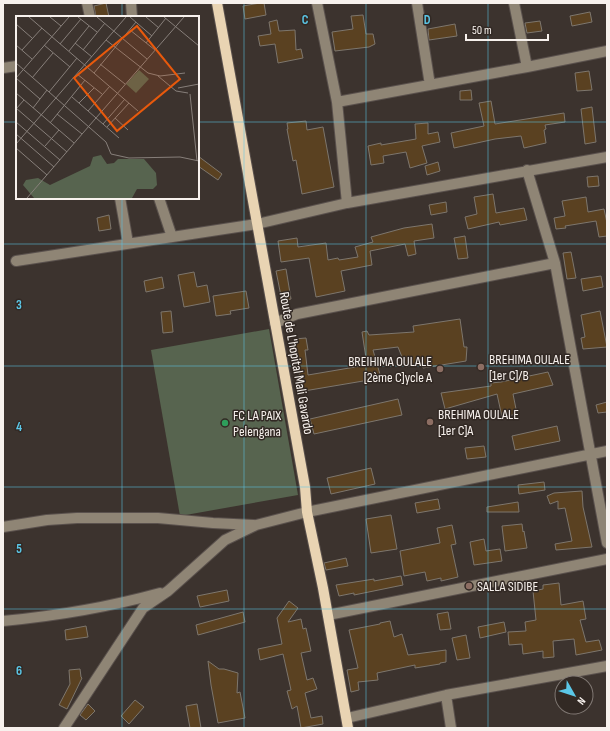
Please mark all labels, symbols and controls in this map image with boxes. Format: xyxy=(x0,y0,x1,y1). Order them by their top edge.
text: C xyxy=(302,12,309,28)
text: D xyxy=(424,12,431,28)
inset map xyxy=(16,16,199,199)
scale bar xyxy=(466,16,548,42)
text: 50 m xyxy=(472,23,492,38)
street label: Route de L'hopital Mali Gavardo xyxy=(276,290,317,436)
text: 3 xyxy=(16,297,22,313)
place label: BREHIMA OULALE [1er C]/B xyxy=(489,351,570,384)
place label: BREIHIMA OULALE [2ème C]ycle A xyxy=(348,353,433,386)
marker: BREHIMA OULALE [1er C]/B xyxy=(476,362,486,372)
marker: BREIHIMA OULALE [2ème C]ycle A xyxy=(435,364,445,374)
place label: BREHIMA OULALE [1er C]A xyxy=(438,406,519,439)
place label: FC LA PAIX Pelengana xyxy=(233,407,281,440)
marker: BREHIMA OULALE [1er C]A xyxy=(425,417,435,427)
marker: FC LA PAIX Pelengana xyxy=(220,418,230,428)
text: 4 xyxy=(16,419,22,435)
text: 5 xyxy=(16,541,22,557)
place label: SALLA SIDIBE xyxy=(477,578,538,595)
marker: SALLA SIDIBE xyxy=(464,581,474,591)
text: 6 xyxy=(16,663,22,679)
north arrow xyxy=(554,675,594,715)
text: N xyxy=(574,695,588,707)

